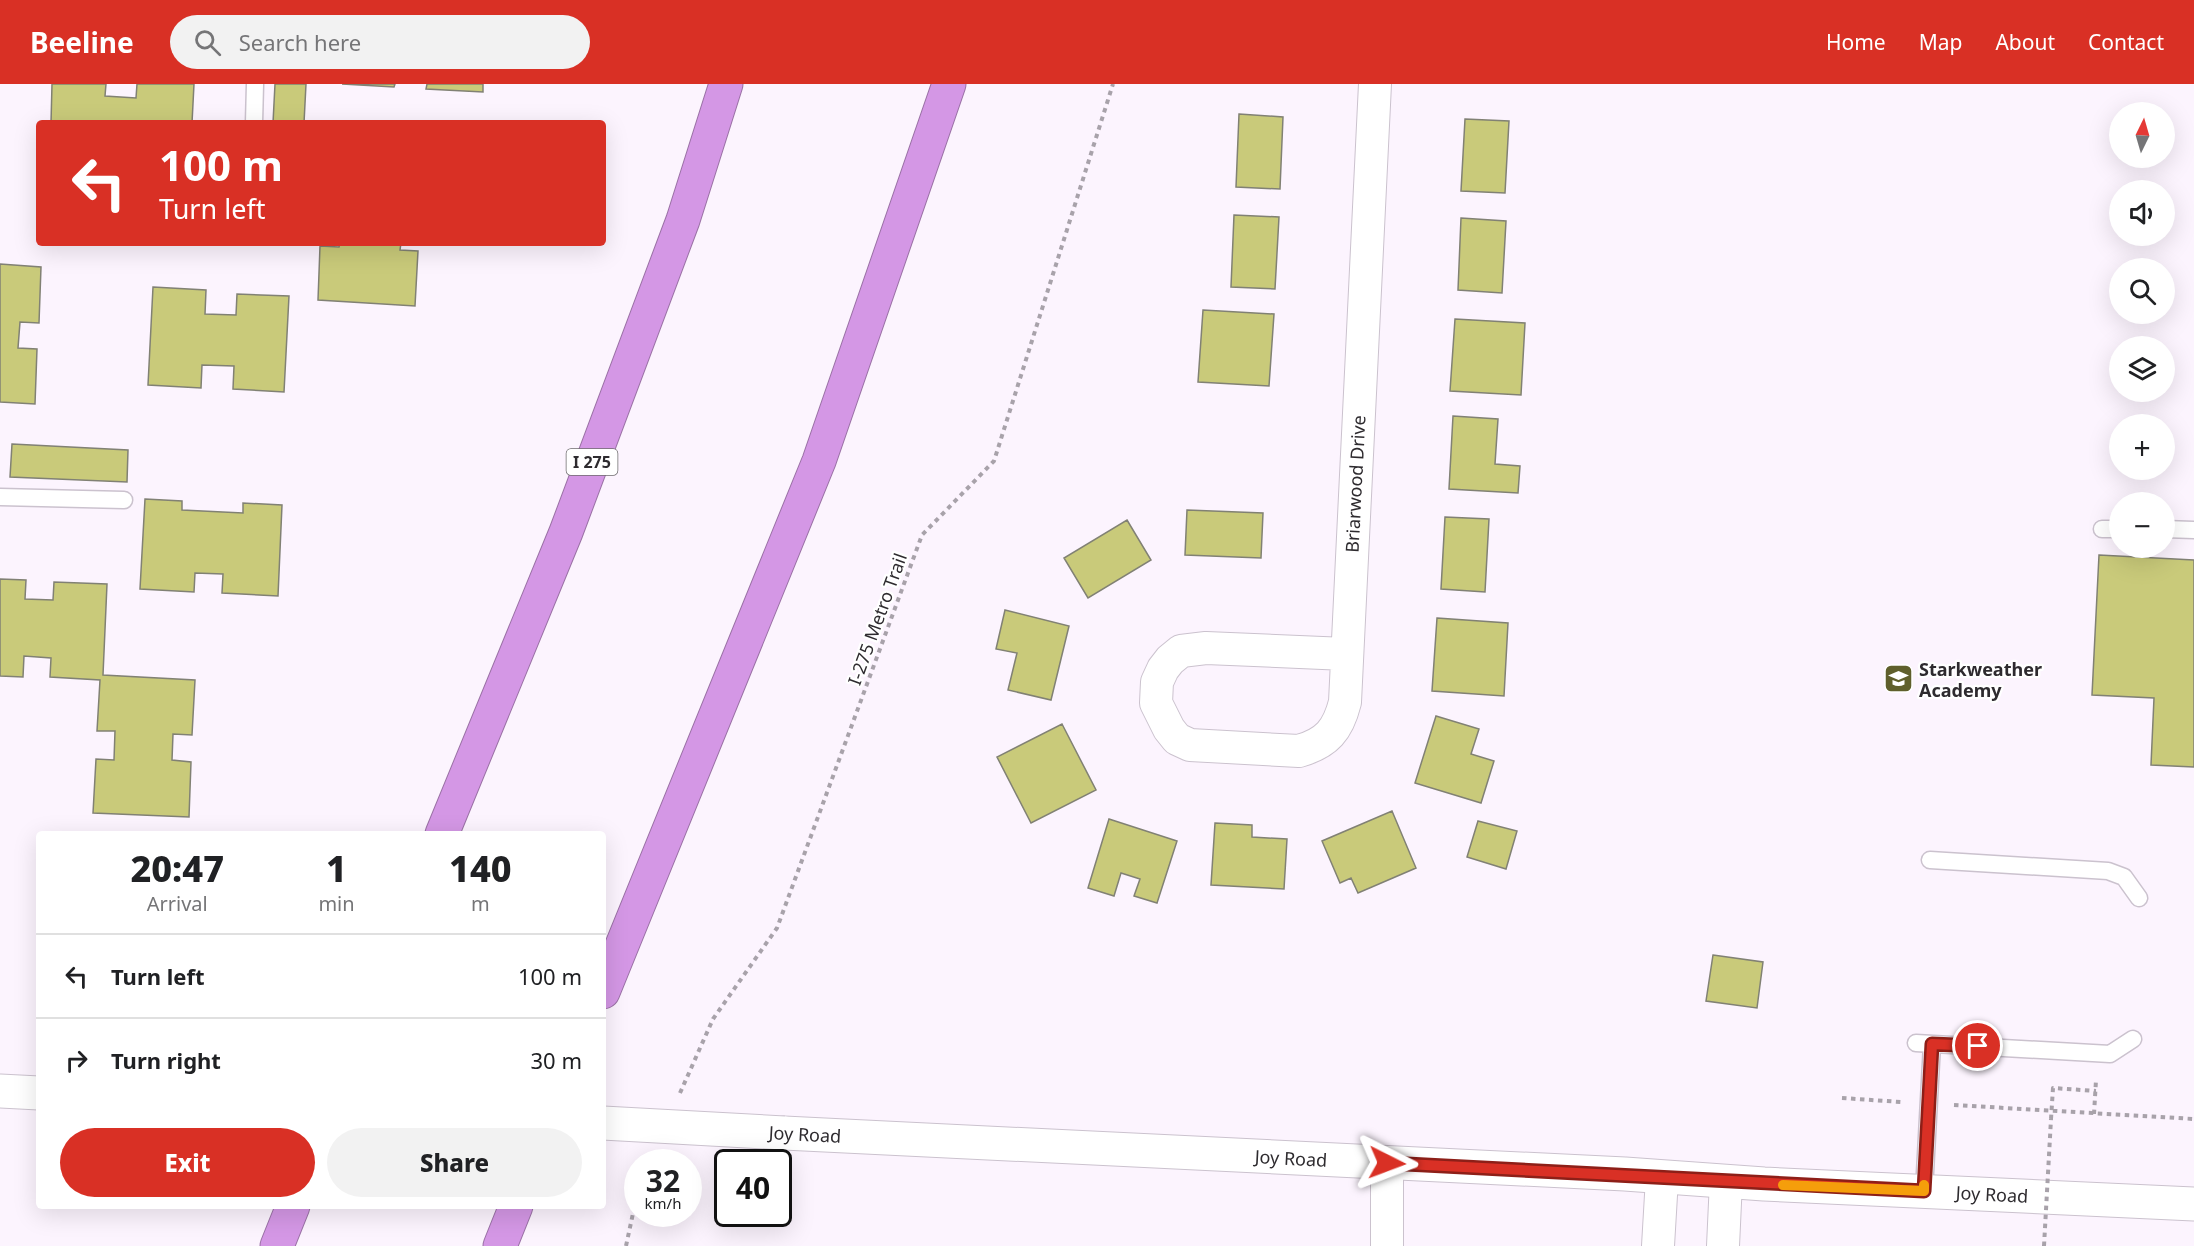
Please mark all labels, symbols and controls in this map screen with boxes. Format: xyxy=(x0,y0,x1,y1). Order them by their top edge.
search box xyxy=(170,15,590,69)
text: Beeline xyxy=(30,23,134,61)
icon: search xyxy=(191,26,224,59)
text: Search here xyxy=(239,27,361,57)
text: Home xyxy=(1826,28,1886,56)
text: Map xyxy=(1919,28,1962,56)
text: About xyxy=(1995,28,2055,56)
text: Contact xyxy=(2088,28,2164,56)
north arrow xyxy=(2109,102,2175,168)
map controls xyxy=(2109,102,2175,558)
text: 100 m xyxy=(159,136,283,193)
icon: left xyxy=(60,144,138,222)
button: sound xyxy=(2109,180,2175,246)
text: Turn left xyxy=(159,190,265,227)
button: search xyxy=(2109,258,2175,324)
button: layers xyxy=(2109,336,2175,402)
button: + xyxy=(2109,414,2175,480)
street label: Briarwood Drive xyxy=(1339,415,1371,553)
road number: I 275 xyxy=(566,449,618,475)
button: − xyxy=(2109,492,2175,558)
street label: I-275 Metro Trail xyxy=(842,550,912,688)
place label: Starkweather Academy xyxy=(1919,657,2042,702)
school or university icon: Starkweather Academy xyxy=(1882,663,1914,695)
text: 20:47 xyxy=(130,844,224,893)
text: 1 xyxy=(326,844,347,893)
text: 140 xyxy=(449,844,512,893)
text: Arrival xyxy=(147,890,208,917)
text: min xyxy=(318,890,355,917)
text: m xyxy=(471,890,490,917)
icon: left xyxy=(60,960,93,993)
text: Turn left xyxy=(111,961,205,991)
text: 100 m xyxy=(518,961,582,991)
pin xyxy=(1952,1020,2003,1071)
icon: arrive xyxy=(1961,1029,1994,1062)
icon: right xyxy=(60,1044,93,1077)
text: Turn right xyxy=(111,1045,221,1075)
text: 30 m xyxy=(531,1045,582,1075)
street label: Joy Road xyxy=(766,1120,842,1148)
button: Exit xyxy=(60,1128,315,1197)
button: Share xyxy=(327,1128,582,1197)
position arrow xyxy=(1355,1131,1419,1195)
street label: Joy Road xyxy=(1252,1144,1328,1172)
speed limit sign: 40 xyxy=(714,1149,792,1227)
text: 32 xyxy=(646,1160,680,1201)
street label: Joy Road xyxy=(1953,1180,2029,1208)
text: km/h xyxy=(645,1193,681,1213)

